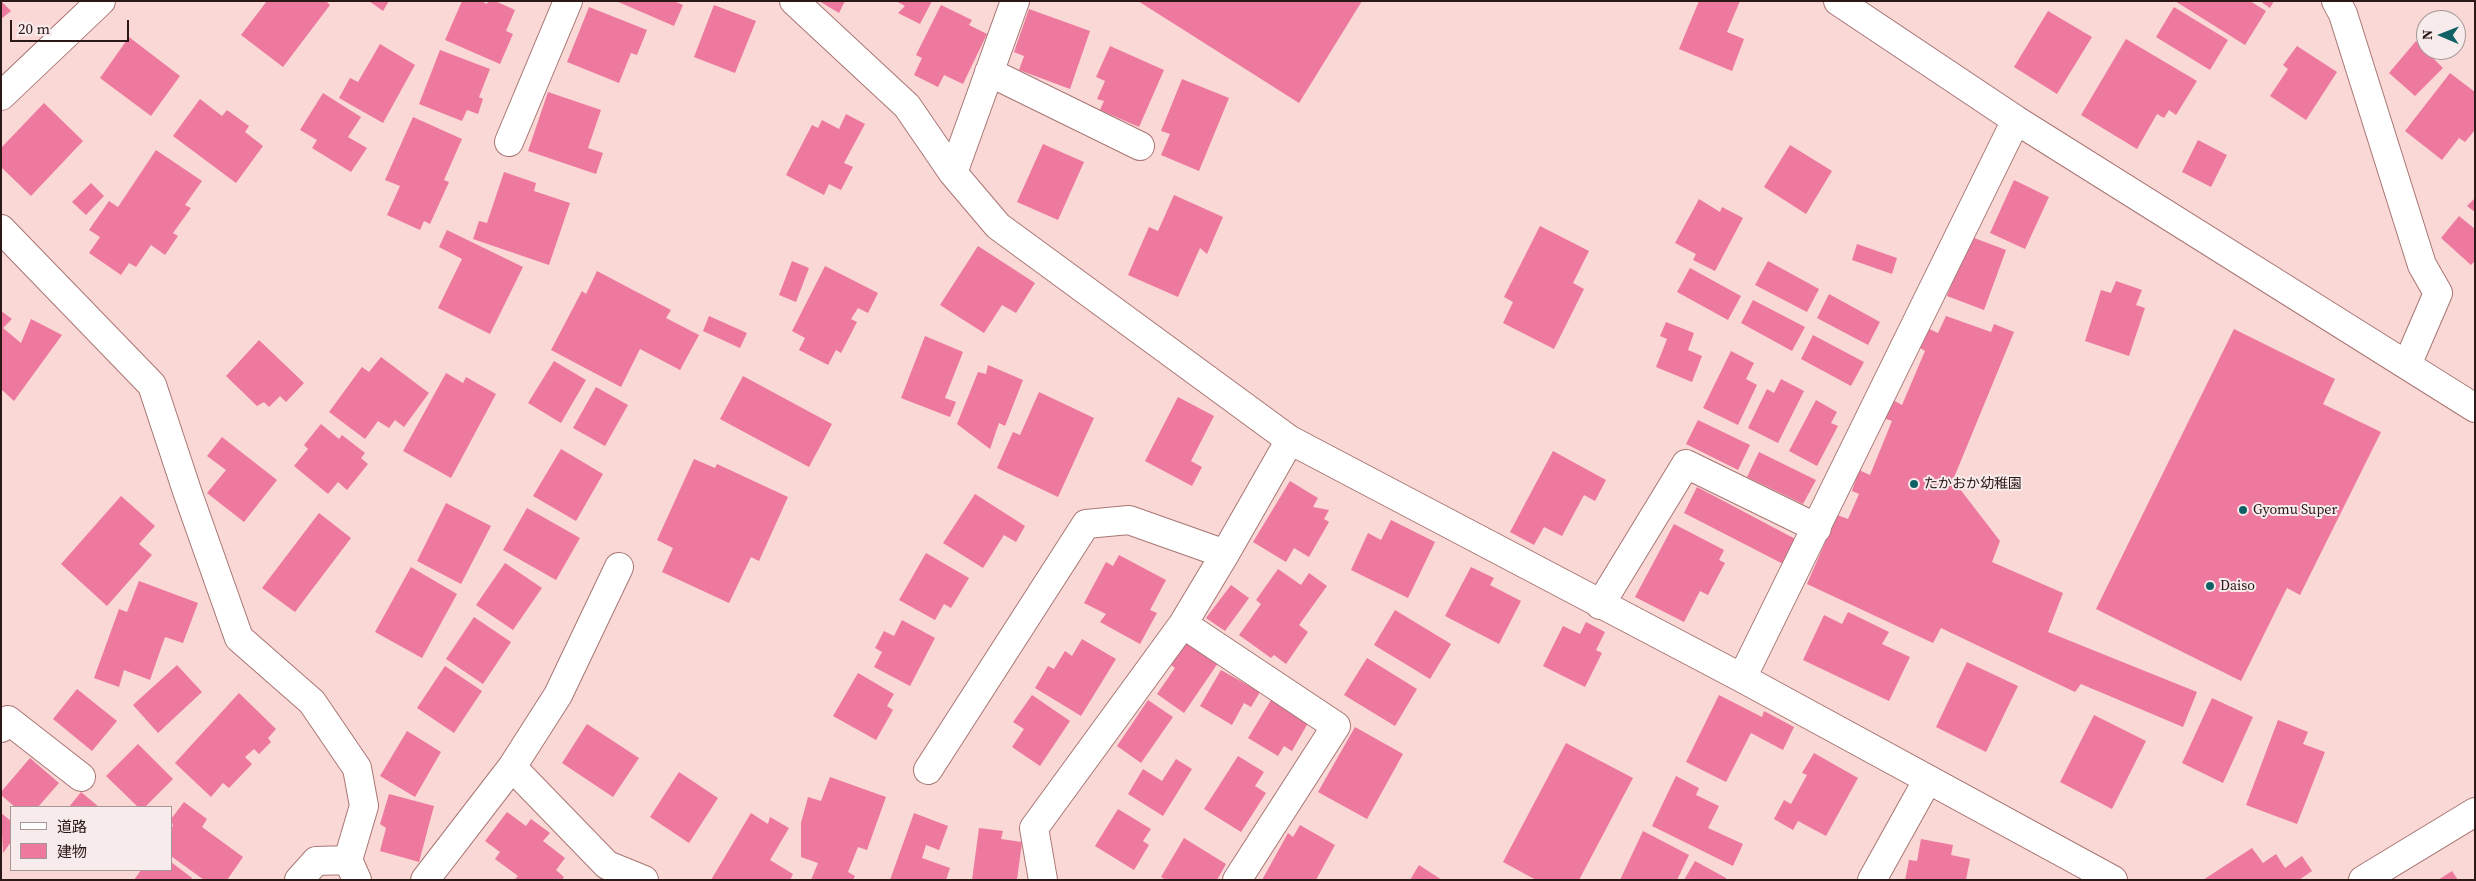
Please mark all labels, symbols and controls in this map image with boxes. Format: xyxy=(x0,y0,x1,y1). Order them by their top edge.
scale bar xyxy=(12,10,131,42)
north arrow xyxy=(2416,10,2466,60)
text: 20 m xyxy=(18,18,50,39)
text: N xyxy=(2417,29,2437,40)
place label: たかおか幼稚園 xyxy=(1924,476,2022,492)
marker: たかおか幼稚園 xyxy=(1908,478,1920,490)
place label: Gyomu Super xyxy=(2253,502,2337,518)
marker: Gyomu Super xyxy=(2237,504,2249,516)
place label: Daiso xyxy=(2220,578,2255,594)
marker: Daiso xyxy=(2204,580,2216,592)
legend xyxy=(10,806,172,871)
text: 道路 xyxy=(57,816,87,837)
text: 建物 xyxy=(57,841,87,862)

